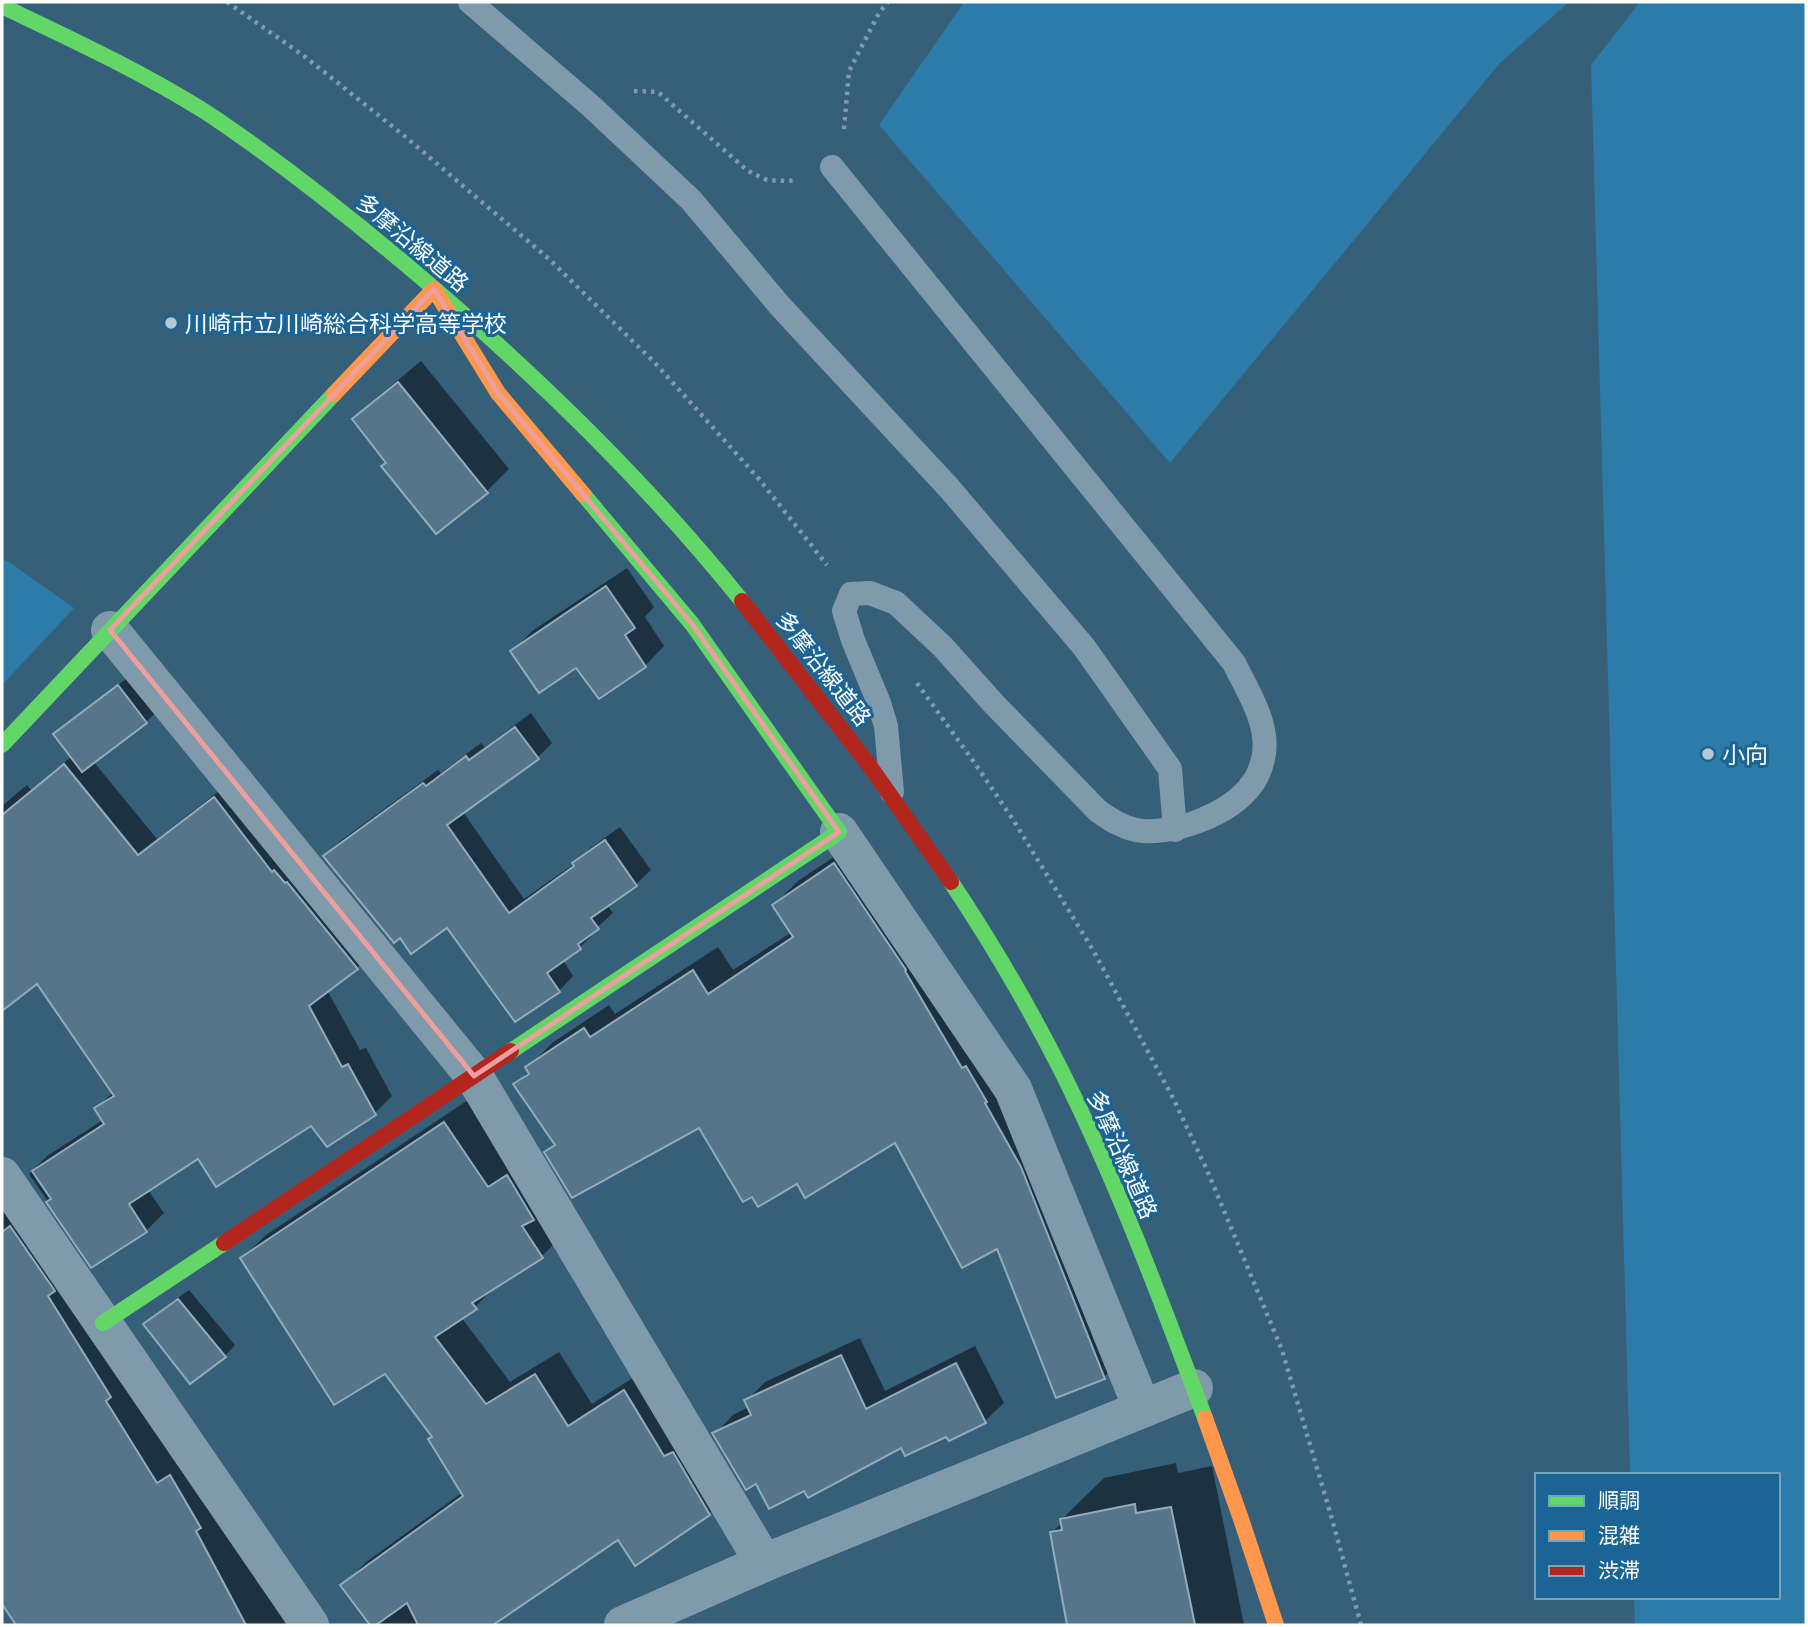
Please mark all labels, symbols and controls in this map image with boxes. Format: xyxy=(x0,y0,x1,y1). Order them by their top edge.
street label: 多摩沿線道路 xyxy=(351,187,475,297)
place label: 川崎市立川崎総合科学高等学校 xyxy=(185,309,507,337)
marker: 川崎市立川崎総合科学高等学校 xyxy=(163,315,179,331)
street label: 多摩沿線道路 xyxy=(770,605,878,731)
place label: 小向 xyxy=(1722,740,1768,768)
marker: 小向 xyxy=(1700,746,1716,762)
street label: 多摩沿線道路 xyxy=(1082,1085,1164,1223)
legend xyxy=(1535,1473,1780,1599)
text: 順調 xyxy=(1598,1487,1640,1513)
text: 混雑 xyxy=(1598,1522,1640,1548)
text: 渋滞 xyxy=(1598,1557,1640,1583)

